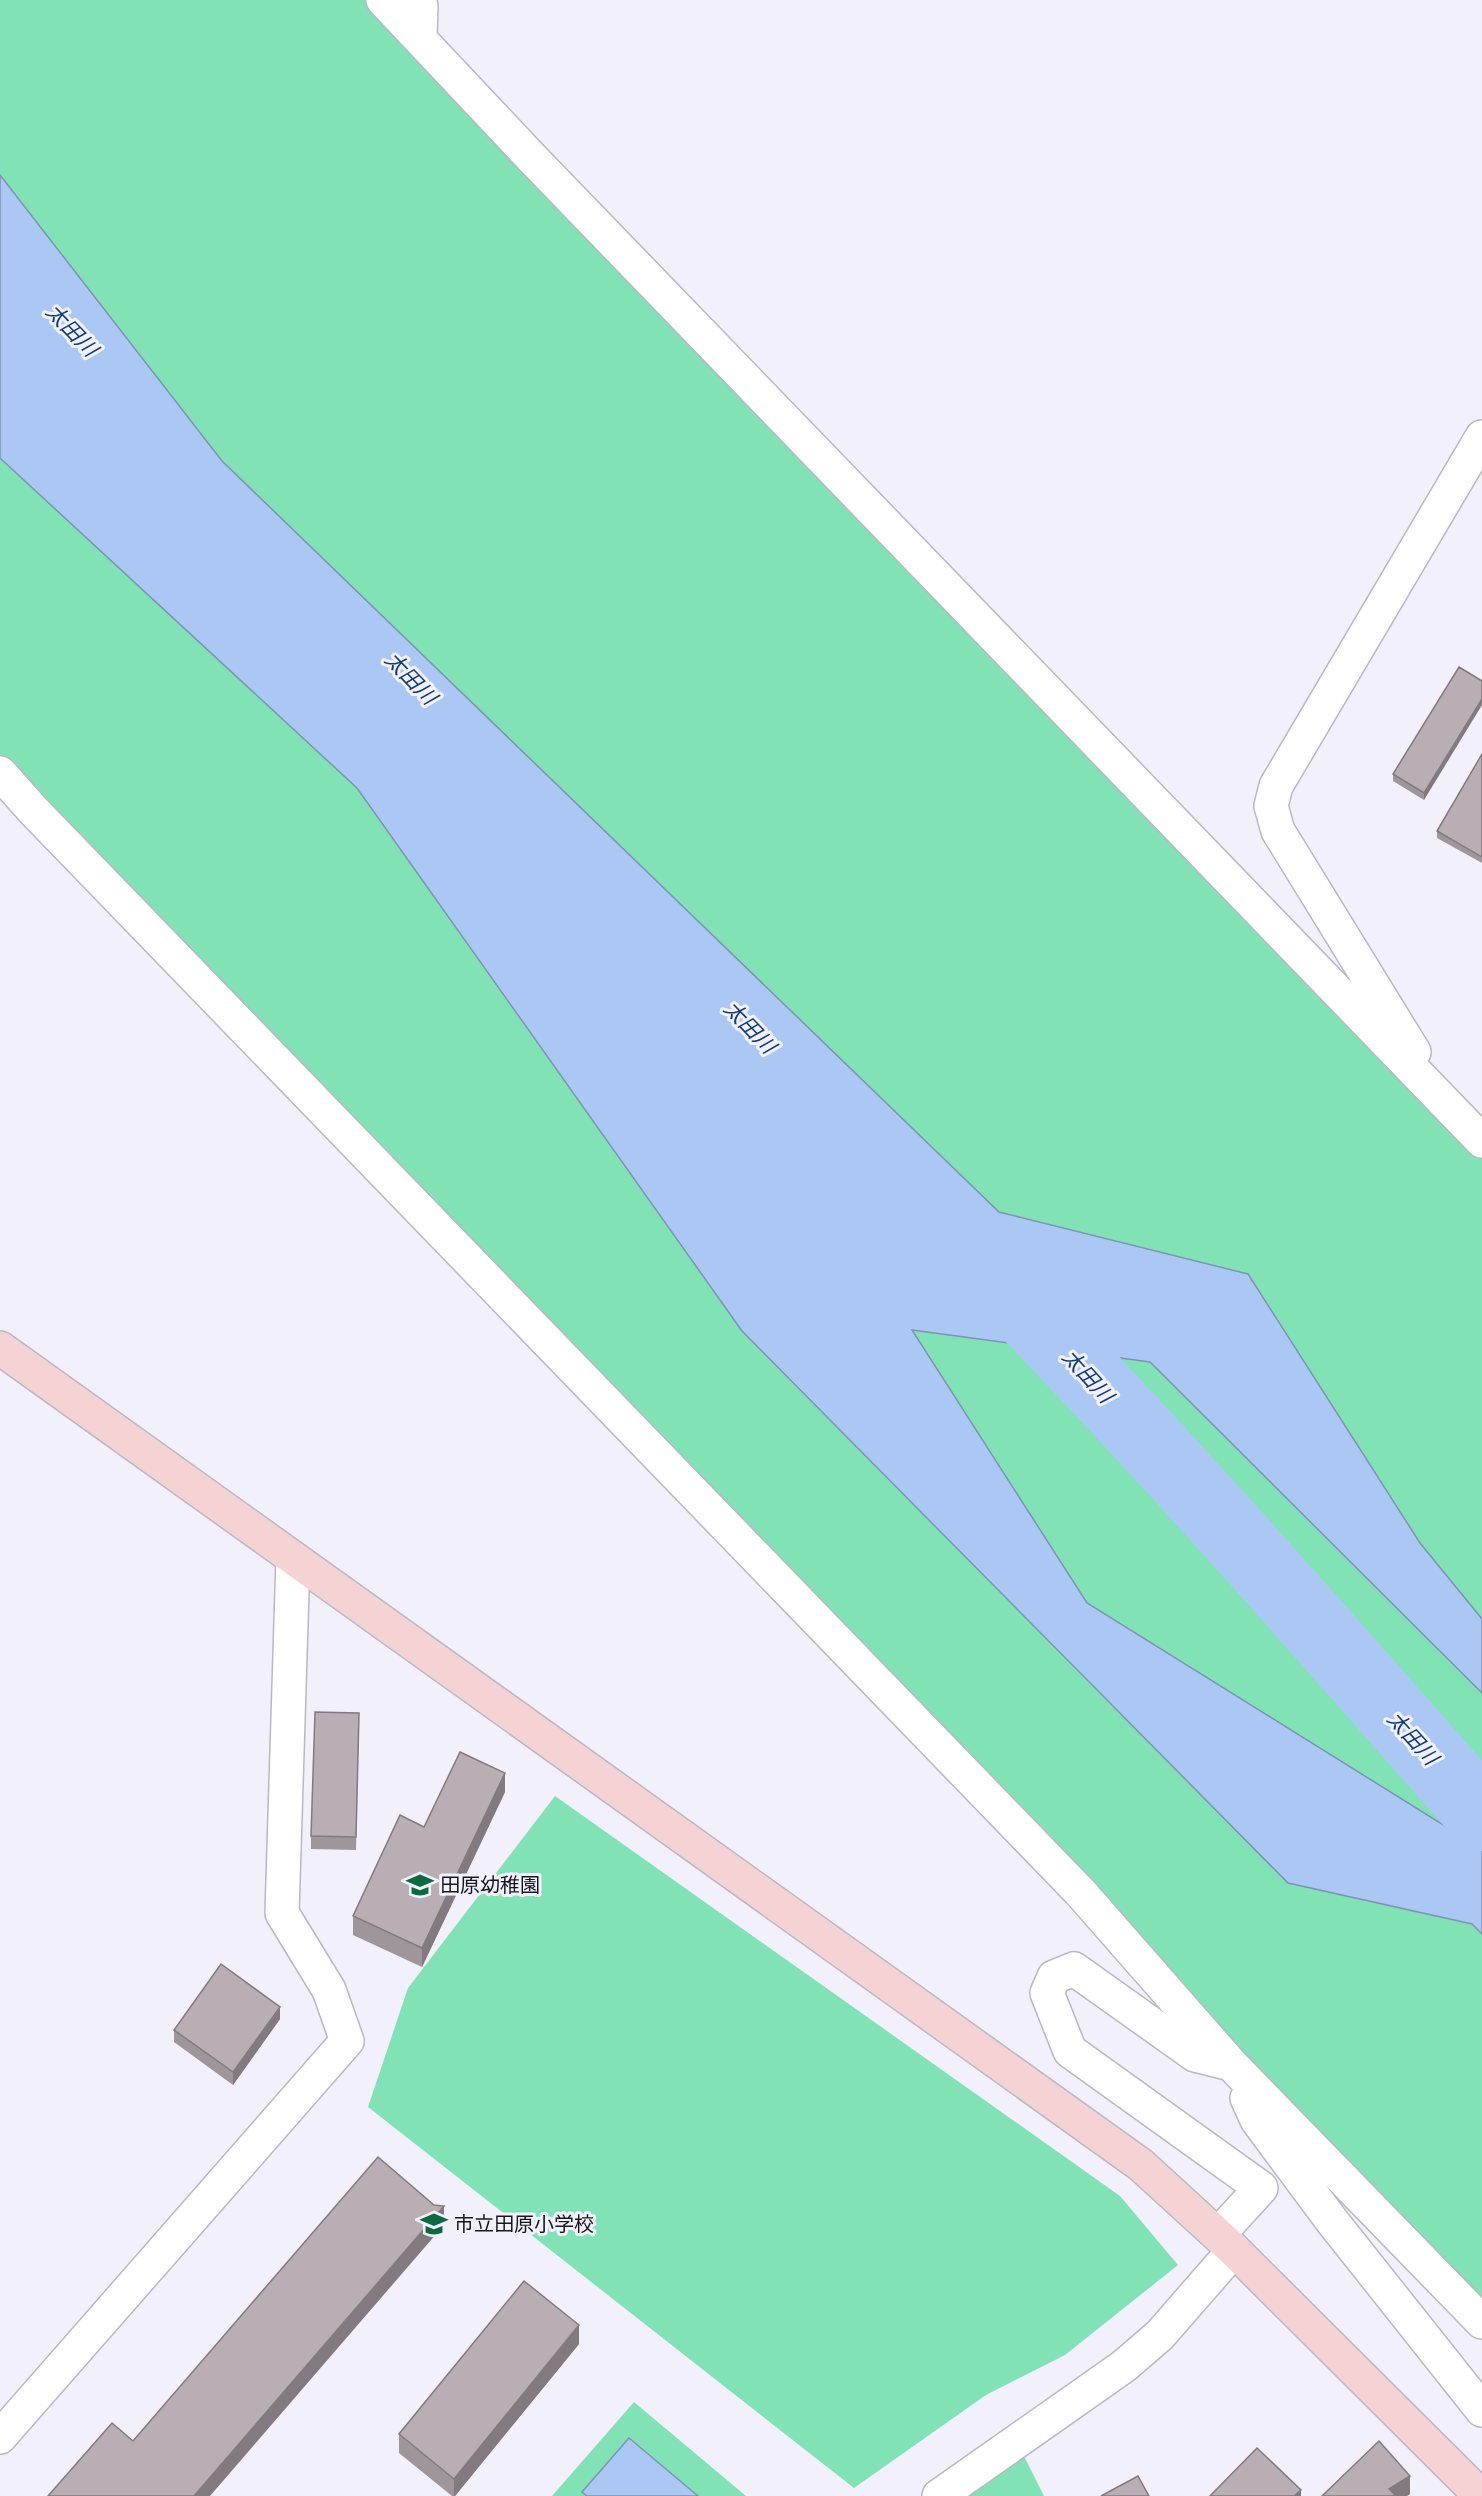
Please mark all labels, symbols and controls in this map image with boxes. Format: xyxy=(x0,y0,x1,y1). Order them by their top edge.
water label: 太田川 xyxy=(42,299,104,362)
water label: 太田川 xyxy=(381,647,443,710)
water label: 太田川 xyxy=(720,996,782,1059)
water label: 太田川 xyxy=(1058,1345,1119,1409)
water label: 太田川 xyxy=(1383,1707,1444,1771)
school or university icon: 田原幼稚園 xyxy=(405,1870,435,1900)
place label: 田原幼稚園 xyxy=(440,1874,540,1896)
school or university icon: 市立田原小学校 xyxy=(419,2209,449,2239)
place label: 市立田原小学校 xyxy=(454,2213,594,2235)

